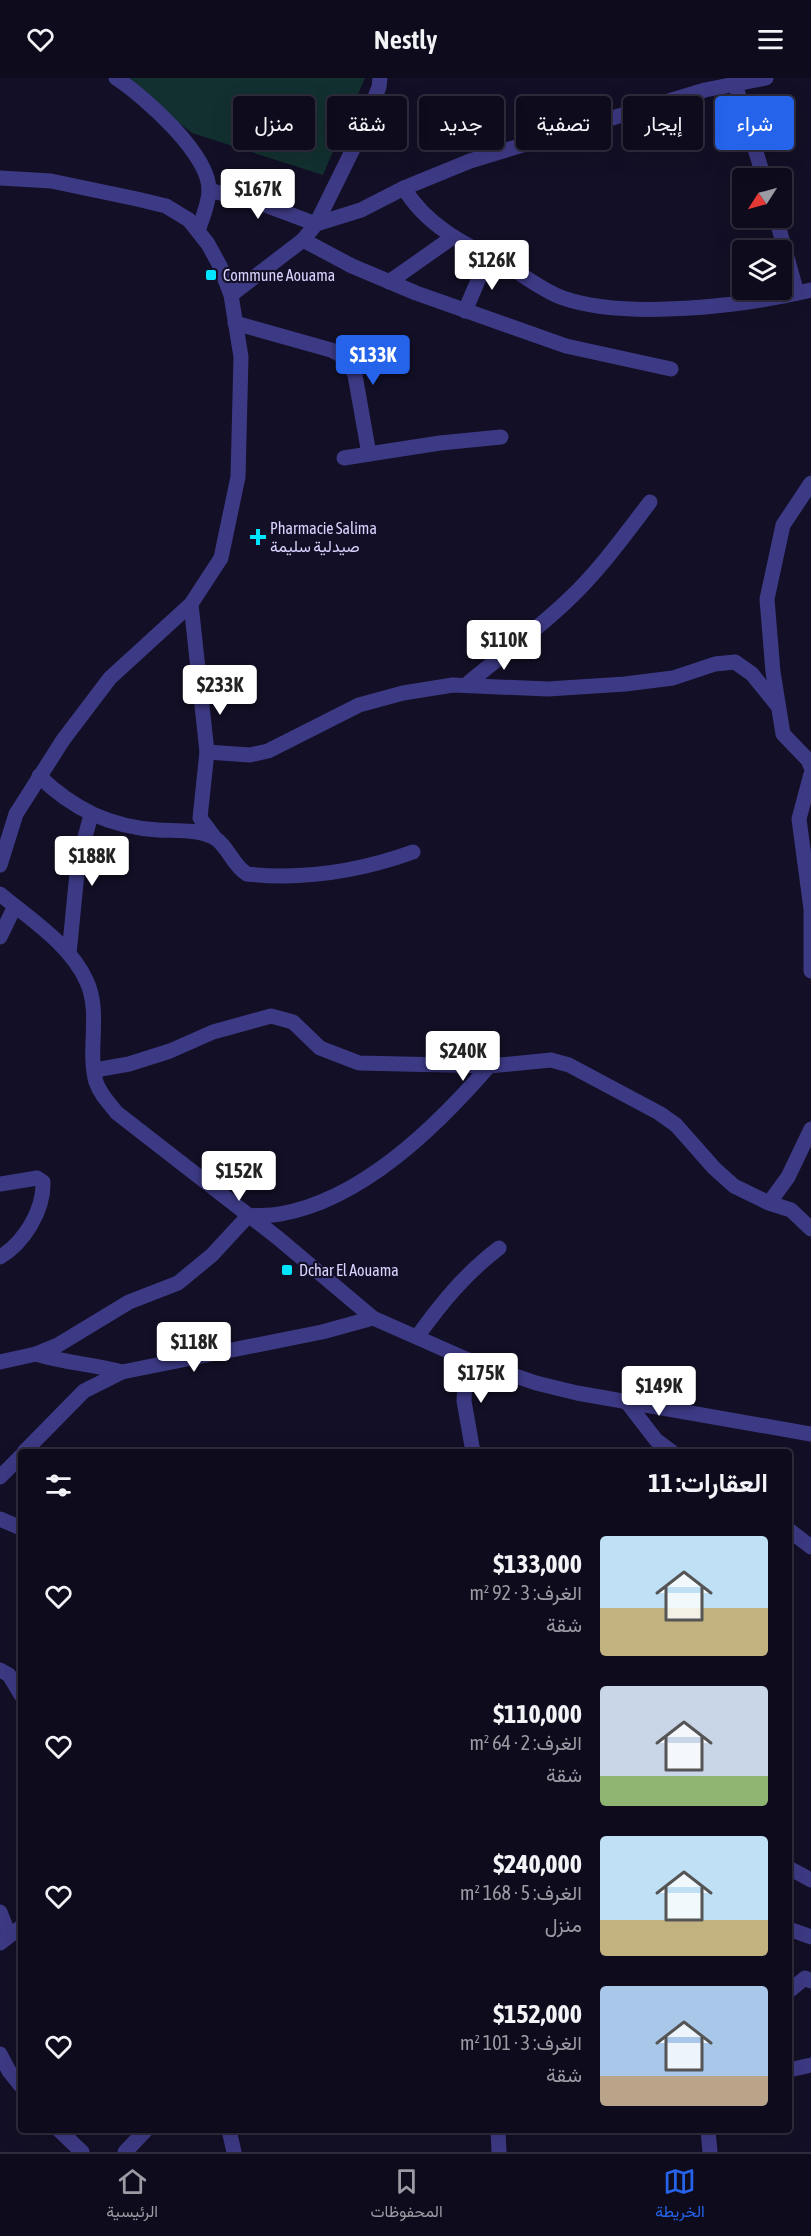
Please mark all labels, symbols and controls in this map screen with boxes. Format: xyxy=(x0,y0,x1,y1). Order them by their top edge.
icon: heart xyxy=(24,23,57,56)
icon: menu xyxy=(754,23,787,56)
text: Nestly xyxy=(374,24,437,55)
chip: منزل xyxy=(233,96,315,150)
chip: شقة xyxy=(327,96,407,150)
chip: جديد xyxy=(419,96,504,150)
chip: تصفية xyxy=(516,96,611,150)
chip: إيجار xyxy=(623,96,703,150)
chip: شراء xyxy=(715,96,794,150)
north arrow xyxy=(732,168,792,228)
map controls xyxy=(732,168,792,300)
pin: $167K xyxy=(216,169,300,220)
text: $167K xyxy=(235,177,281,200)
pin: $126K xyxy=(450,240,534,291)
button: layers xyxy=(732,240,792,300)
text: $126K xyxy=(469,248,515,271)
place label: Commune Aouama xyxy=(223,266,335,284)
marker: Commune Aouama xyxy=(204,268,218,282)
pin: $133K xyxy=(331,335,415,386)
text: $133K xyxy=(350,343,396,366)
place label: Pharmacie Salima صيدلية سليمة xyxy=(270,519,377,556)
marker: Pharmacie Salima صيدلية سليمة xyxy=(251,530,265,544)
pin: $110K xyxy=(462,620,546,671)
text: $110K xyxy=(481,628,527,651)
pin: $233K xyxy=(178,665,262,716)
text: $233K xyxy=(197,673,243,696)
pin: $188K xyxy=(50,836,134,887)
text: $188K xyxy=(69,844,115,867)
pin: $240K xyxy=(421,1031,505,1082)
text: $240K xyxy=(440,1039,486,1062)
pin: $152K xyxy=(197,1151,281,1202)
text: $152K xyxy=(216,1159,262,1182)
place label: Dchar El Aouama xyxy=(299,1261,399,1279)
marker: Dchar El Aouama xyxy=(280,1263,294,1277)
pin: $118K xyxy=(152,1322,236,1373)
text: $118K xyxy=(171,1330,217,1353)
pin: $175K xyxy=(439,1353,523,1404)
text: $175K xyxy=(458,1361,504,1384)
pin: $149K xyxy=(617,1366,701,1417)
text: $149K xyxy=(636,1374,682,1397)
text: العقارات: 11 xyxy=(648,1468,768,1498)
icon: filters xyxy=(42,1469,75,1502)
text: $133,000 xyxy=(493,1549,582,1579)
icon: home xyxy=(648,1560,720,1632)
icon: heart xyxy=(42,1580,75,1613)
text: الغرف: 3 · 92 m² xyxy=(469,1581,582,1604)
text: شقة xyxy=(546,1613,582,1636)
text: $110,000 xyxy=(493,1699,582,1729)
icon: home xyxy=(648,1710,720,1782)
icon: heart xyxy=(42,1730,75,1763)
text: الغرف: 2 · 64 m² xyxy=(469,1731,582,1754)
text: شقة xyxy=(546,1763,582,1786)
text: $240,000 xyxy=(493,1849,582,1879)
icon: home xyxy=(648,1860,720,1932)
icon: heart xyxy=(42,1880,75,1913)
text: الغرف: 5 · 168 m² xyxy=(460,1881,582,1904)
text: منزل xyxy=(545,1913,582,1936)
text: $152,000 xyxy=(493,1999,582,2029)
icon: home xyxy=(648,2010,720,2082)
icon: heart xyxy=(42,2030,75,2063)
text: الغرف: 3 · 101 m² xyxy=(460,2031,582,2054)
text: شقة xyxy=(546,2063,582,2086)
tab: الرئيسية xyxy=(106,2165,158,2226)
tab: المحفوظات xyxy=(371,2165,443,2226)
tab: الخريطة xyxy=(655,2165,705,2226)

